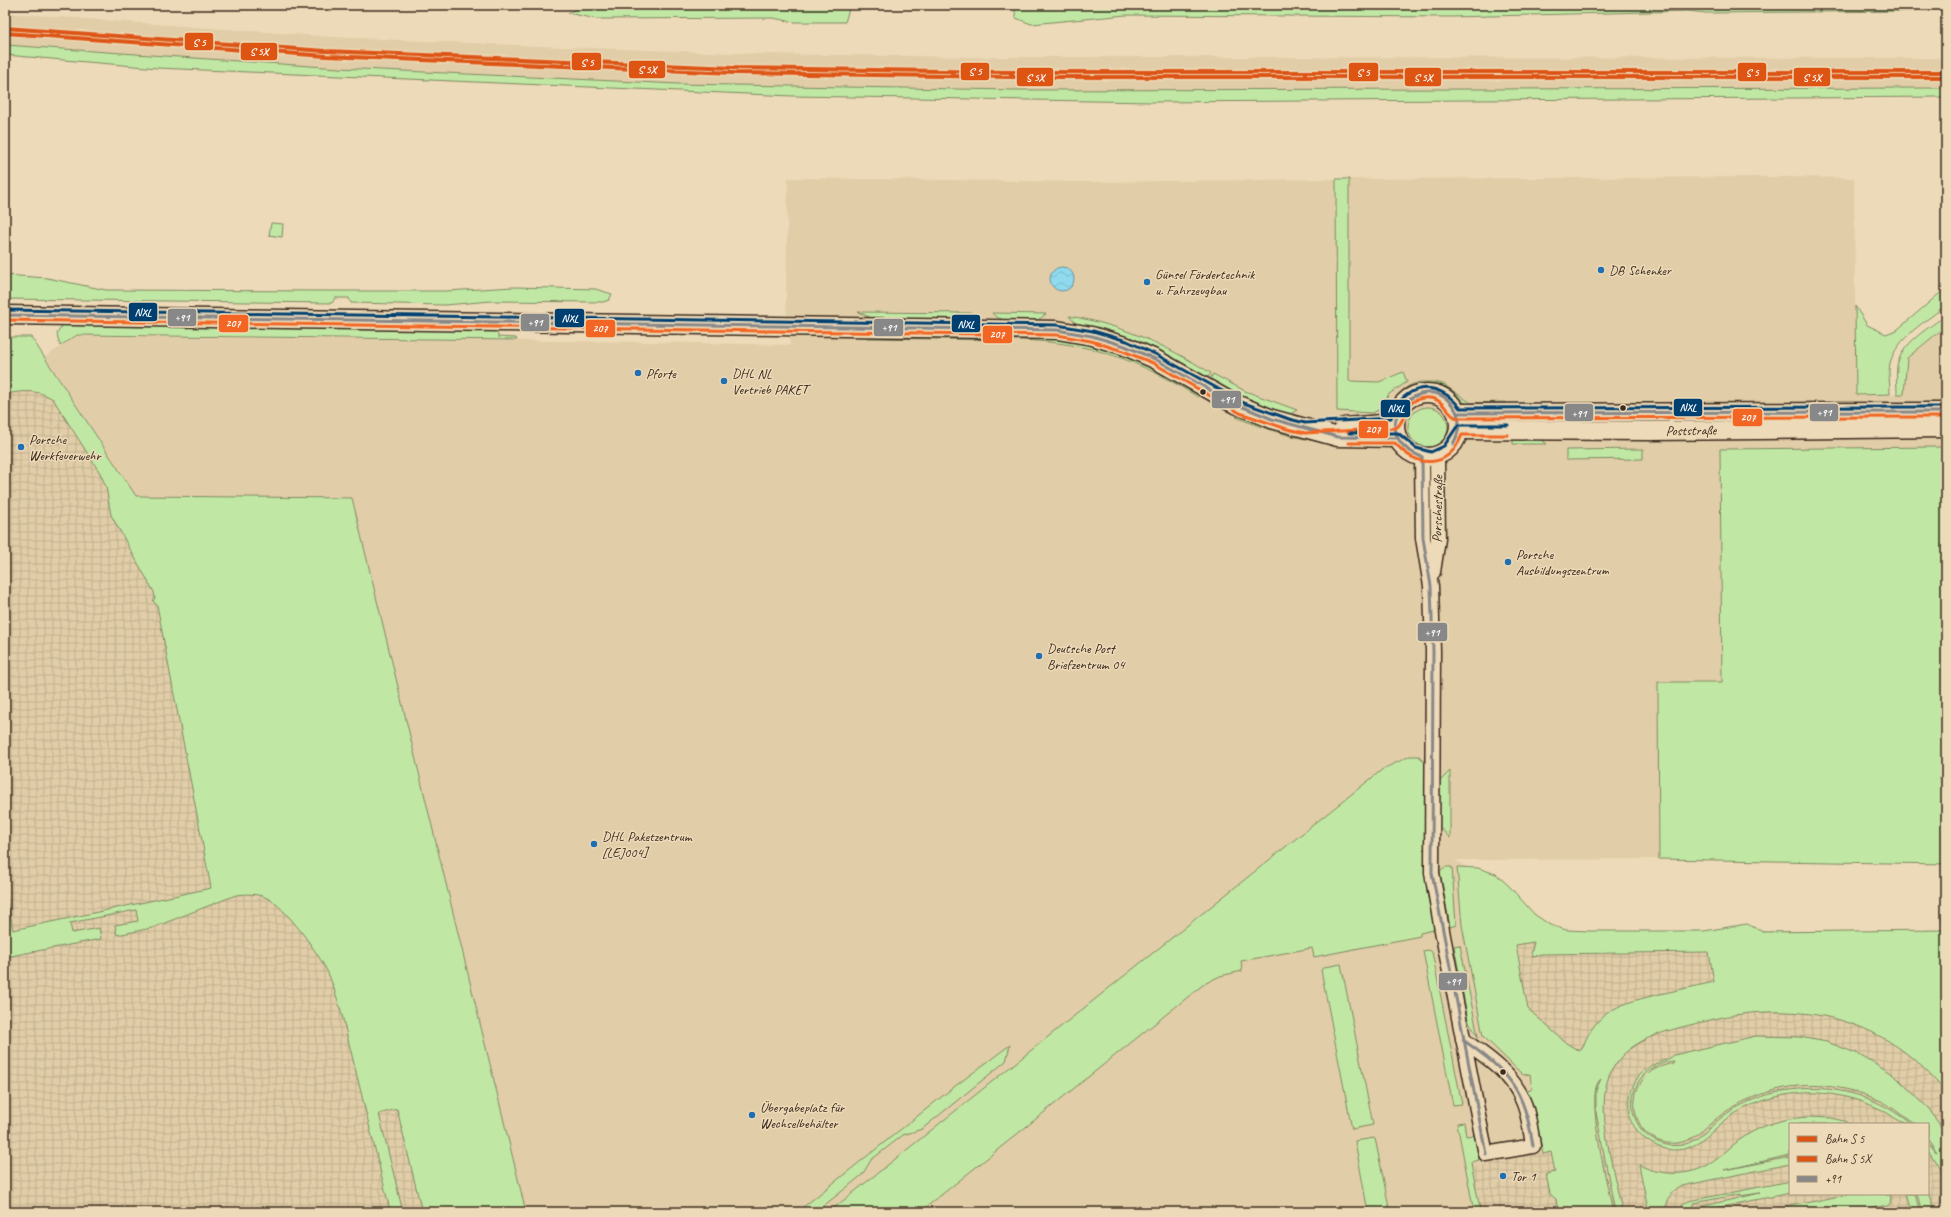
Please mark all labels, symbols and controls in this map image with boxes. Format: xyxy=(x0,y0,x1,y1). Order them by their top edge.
line badge: S 5 xyxy=(184,32,214,51)
text: S 5 xyxy=(193,35,207,49)
line badge: S 5X xyxy=(240,42,278,61)
text: S 5X xyxy=(250,44,271,58)
line badge: S 5 xyxy=(571,52,602,71)
text: S 5 xyxy=(581,55,595,69)
line badge: S 5X xyxy=(628,60,666,79)
text: S 5X xyxy=(638,62,659,76)
line badge: S 5 xyxy=(960,62,990,81)
line badge: S 5 xyxy=(1348,62,1379,82)
line badge: S 5 xyxy=(1737,62,1767,82)
text: S 5 xyxy=(969,64,983,78)
text: S 5 xyxy=(1357,65,1371,79)
text: S 5 xyxy=(1746,65,1760,79)
line badge: S 5X xyxy=(1016,67,1054,87)
line badge: S 5X xyxy=(1404,67,1442,87)
line badge: S 5X xyxy=(1793,67,1831,87)
text: S 5X xyxy=(1026,70,1047,84)
text: S 5X xyxy=(1414,70,1435,84)
text: S 5X xyxy=(1803,70,1824,84)
place label: DB Schenker xyxy=(1609,262,1672,279)
marker: DB Schenker xyxy=(1596,265,1606,275)
place label: Günsel Fördertechnik u. Fahrzeugbau xyxy=(1155,266,1255,299)
marker: Günsel Fördertechnik u. Fahrzeugbau xyxy=(1142,277,1152,287)
line badge: NXL xyxy=(128,302,158,322)
text: NXL xyxy=(134,305,153,319)
line badge: +91 xyxy=(167,308,197,327)
line badge: NXL xyxy=(554,308,585,328)
text: +91 xyxy=(175,310,190,324)
text: NXL xyxy=(561,311,580,325)
line badge: +91 xyxy=(520,313,550,332)
line badge: 207 xyxy=(218,314,249,333)
line badge: NXL xyxy=(951,314,981,333)
text: +91 xyxy=(528,315,543,329)
text: 207 xyxy=(226,316,241,330)
text: NXL xyxy=(957,317,976,331)
line badge: +91 xyxy=(873,318,904,337)
line badge: 207 xyxy=(585,319,616,338)
text: +91 xyxy=(882,320,897,334)
text: 207 xyxy=(593,321,608,335)
line badge: 207 xyxy=(982,325,1013,344)
text: 207 xyxy=(990,327,1005,341)
place label: Pforte xyxy=(646,365,677,382)
place label: DHL NL Vertrieb PAKET xyxy=(732,365,812,398)
marker: Pforte xyxy=(633,368,643,378)
marker: DHL NL Vertrieb PAKET xyxy=(719,376,729,386)
unlabelled marker xyxy=(1198,387,1208,397)
line badge: +91 xyxy=(1211,390,1242,409)
text: +91 xyxy=(1220,392,1235,406)
line badge: NXL xyxy=(1673,398,1703,417)
line badge: NXL xyxy=(1380,399,1411,418)
text: NXL xyxy=(1679,400,1698,414)
text: NXL xyxy=(1387,401,1406,415)
line badge: +91 xyxy=(1564,403,1594,422)
unlabelled marker xyxy=(1618,403,1628,413)
line badge: +91 xyxy=(1809,403,1839,422)
text: +91 xyxy=(1817,405,1832,419)
text: +91 xyxy=(1572,406,1587,420)
line badge: 207 xyxy=(1732,408,1763,427)
text: 207 xyxy=(1741,410,1756,424)
line badge: 207 xyxy=(1358,420,1389,439)
text: 207 xyxy=(1366,422,1381,436)
street label: Poststraße xyxy=(1666,422,1718,439)
place label: Porsche Werkfeuerwehr xyxy=(29,431,102,464)
marker: Porsche Werkfeuerwehr xyxy=(16,442,26,452)
street label: Porschestraße xyxy=(1428,474,1447,543)
place label: Porsche Ausbildungszentrum xyxy=(1516,546,1610,579)
marker: Porsche Ausbildungszentrum xyxy=(1503,557,1513,567)
line badge: +91 xyxy=(1417,622,1448,642)
text: +91 xyxy=(1425,625,1440,639)
place label: Deutsche Post Briefzentrum 04 xyxy=(1047,640,1126,673)
marker: Deutsche Post Briefzentrum 04 xyxy=(1034,651,1044,661)
place label: DHL Paketzentrum [LEJ004] xyxy=(602,828,693,861)
marker: DHL Paketzentrum [LEJ004] xyxy=(589,839,599,849)
line badge: +91 xyxy=(1438,972,1468,991)
text: +91 xyxy=(1446,974,1461,988)
unlabelled marker xyxy=(1498,1067,1508,1077)
place label: Übergabeplatz für Wechselbehälter xyxy=(760,1099,846,1132)
marker: Übergabeplatz für Wechselbehälter xyxy=(747,1110,757,1120)
legend xyxy=(1789,1123,1929,1195)
text: Bahn S 5 xyxy=(1825,1131,1865,1147)
text: Bahn S 5X xyxy=(1825,1151,1872,1167)
place label: Tor 1 xyxy=(1511,1168,1537,1185)
marker: Tor 1 xyxy=(1498,1171,1508,1181)
text: +91 xyxy=(1825,1171,1842,1187)

